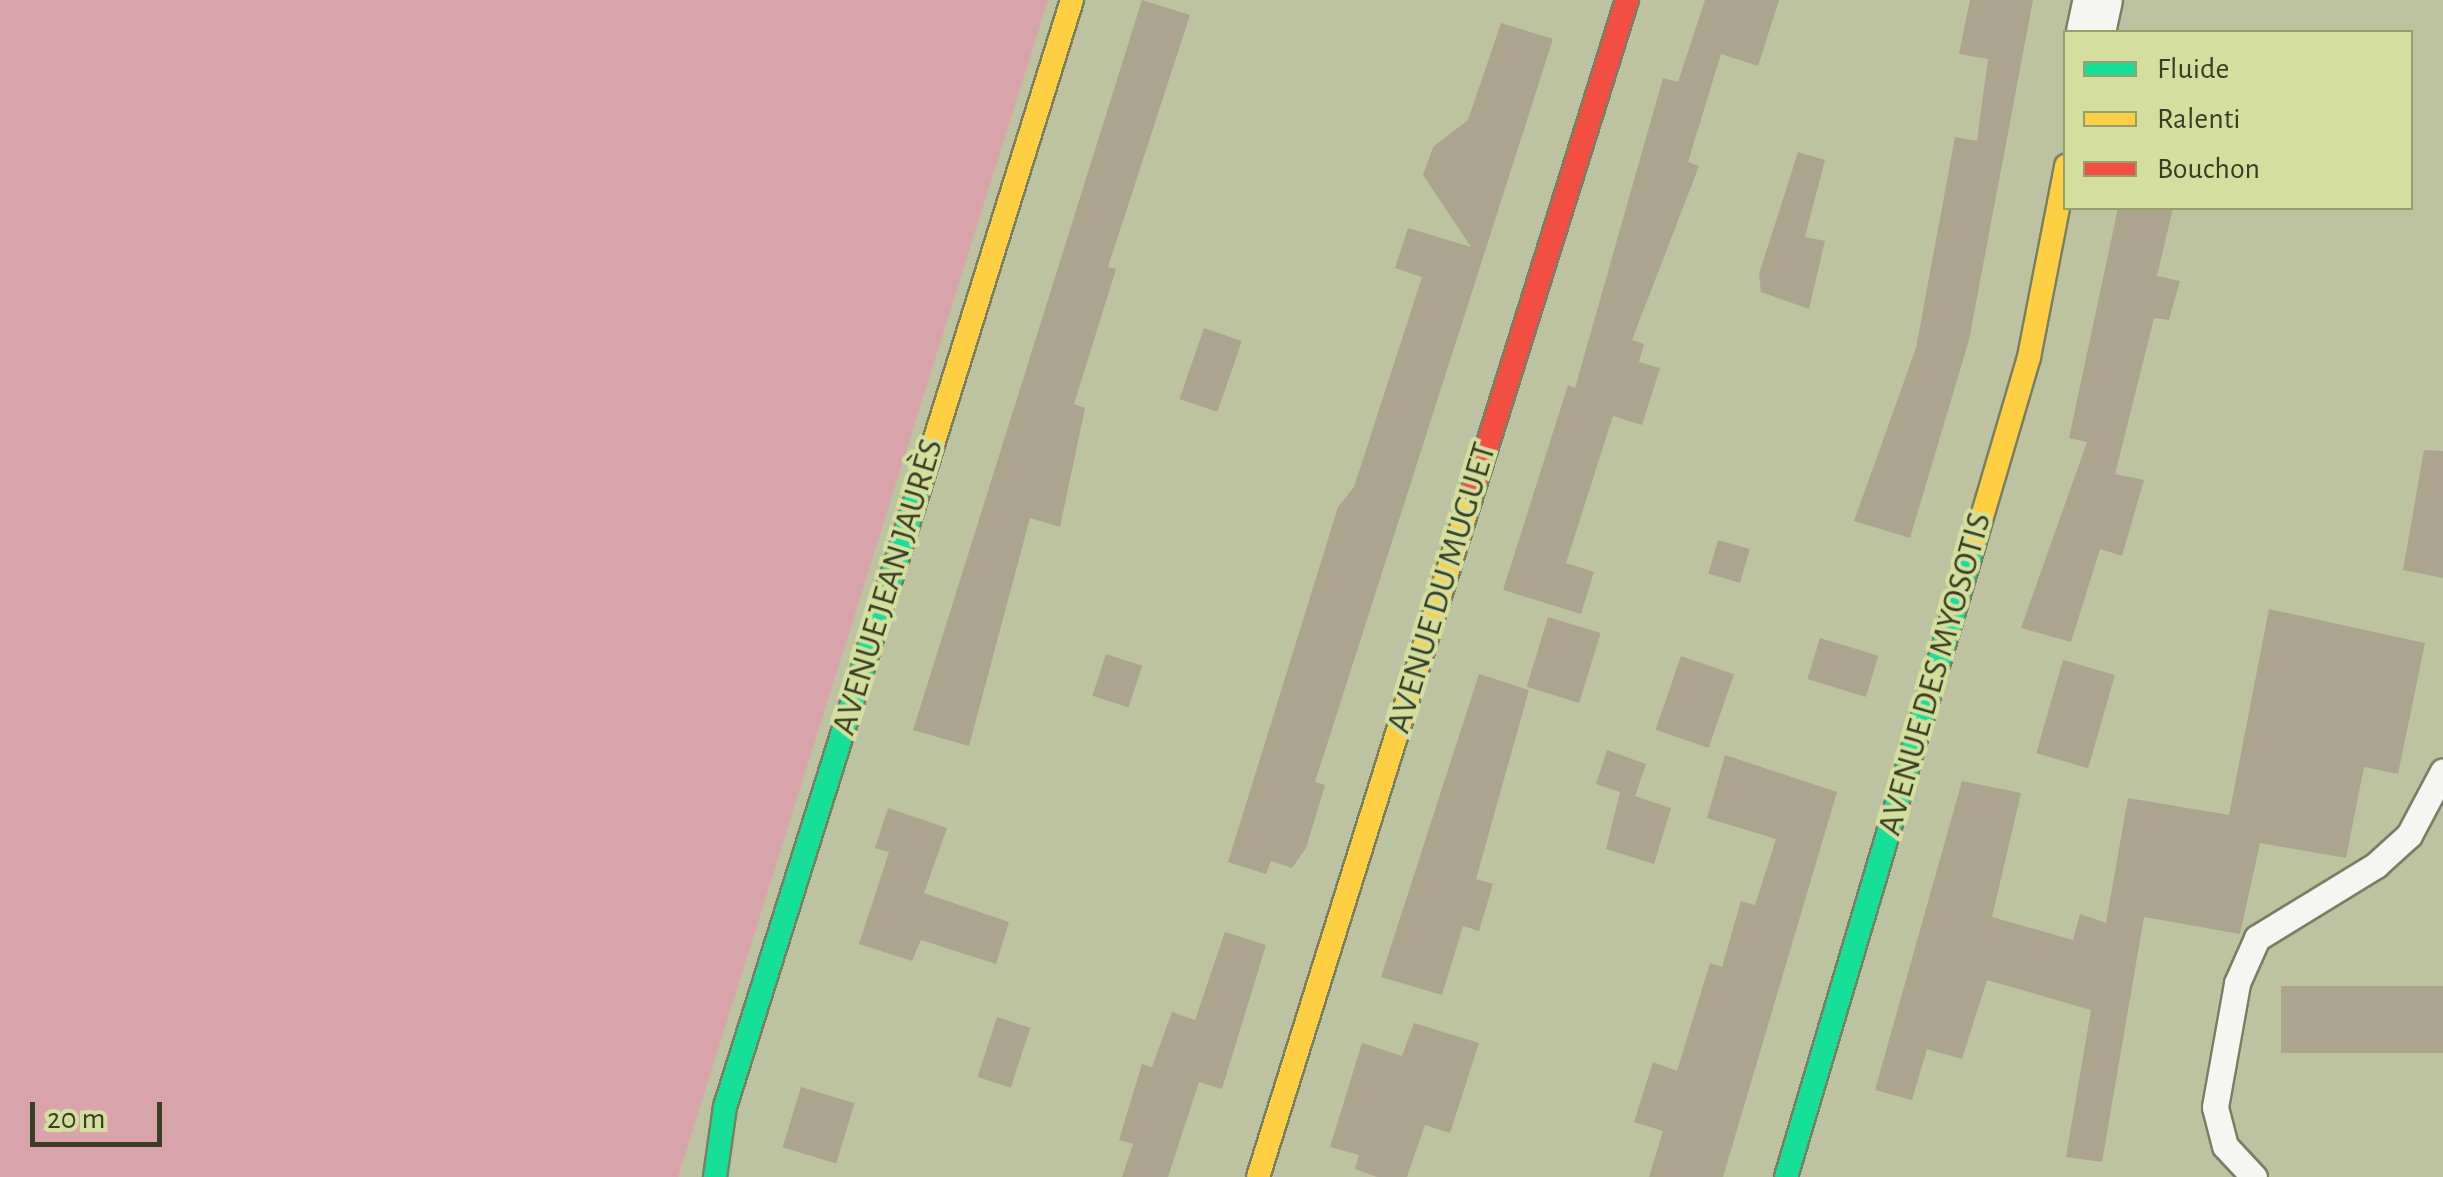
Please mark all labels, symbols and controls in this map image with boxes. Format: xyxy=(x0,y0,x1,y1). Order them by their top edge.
legend xyxy=(2063,30,2413,210)
text: Fluide xyxy=(2157,54,2229,84)
text: Ralenti xyxy=(2157,104,2240,134)
text: Bouchon xyxy=(2157,154,2260,184)
street label: AVENUE JEAN JAURÈS xyxy=(823,434,953,740)
street label: AVENUE DU MUGUET xyxy=(1378,438,1506,738)
street label: AVENUE DES MYOSOTIS xyxy=(1869,508,2001,840)
scale bar xyxy=(35,1082,168,1144)
text: 20 m xyxy=(47,1104,105,1134)

